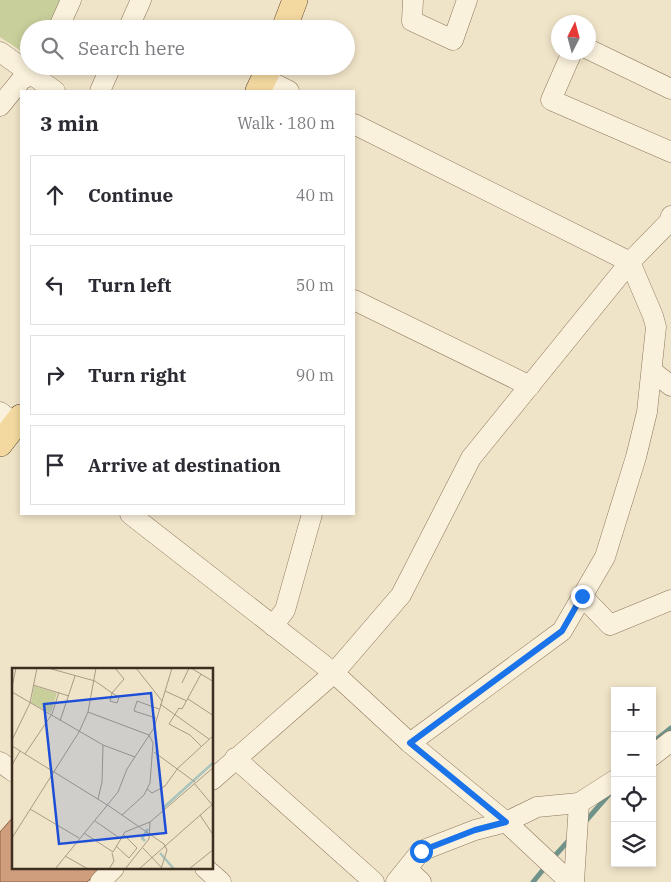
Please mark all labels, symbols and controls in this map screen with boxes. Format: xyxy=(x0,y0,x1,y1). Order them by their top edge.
north arrow xyxy=(551,15,596,60)
search box xyxy=(20,20,355,75)
icon: search xyxy=(38,34,66,62)
text: Search here xyxy=(78,36,185,60)
text: 3 min xyxy=(40,109,99,137)
text: Walk · 180 m xyxy=(237,113,335,133)
icon: ahead xyxy=(41,181,69,209)
text: Continue xyxy=(88,183,173,207)
text: 40 m xyxy=(296,185,334,205)
icon: left xyxy=(41,271,69,299)
text: Turn left xyxy=(88,273,171,297)
text: 50 m xyxy=(296,275,334,295)
icon: right xyxy=(41,361,69,389)
text: Turn right xyxy=(88,363,186,387)
text: 90 m xyxy=(296,365,334,385)
icon: arrive xyxy=(41,451,69,479)
text: Arrive at destination xyxy=(88,453,281,477)
route end xyxy=(571,585,594,608)
inset map xyxy=(12,668,214,870)
map controls xyxy=(611,687,656,867)
button: + xyxy=(611,687,656,732)
button: − xyxy=(611,732,656,777)
button: locate xyxy=(611,777,656,822)
button: layers xyxy=(611,822,656,867)
route start xyxy=(410,840,433,863)

